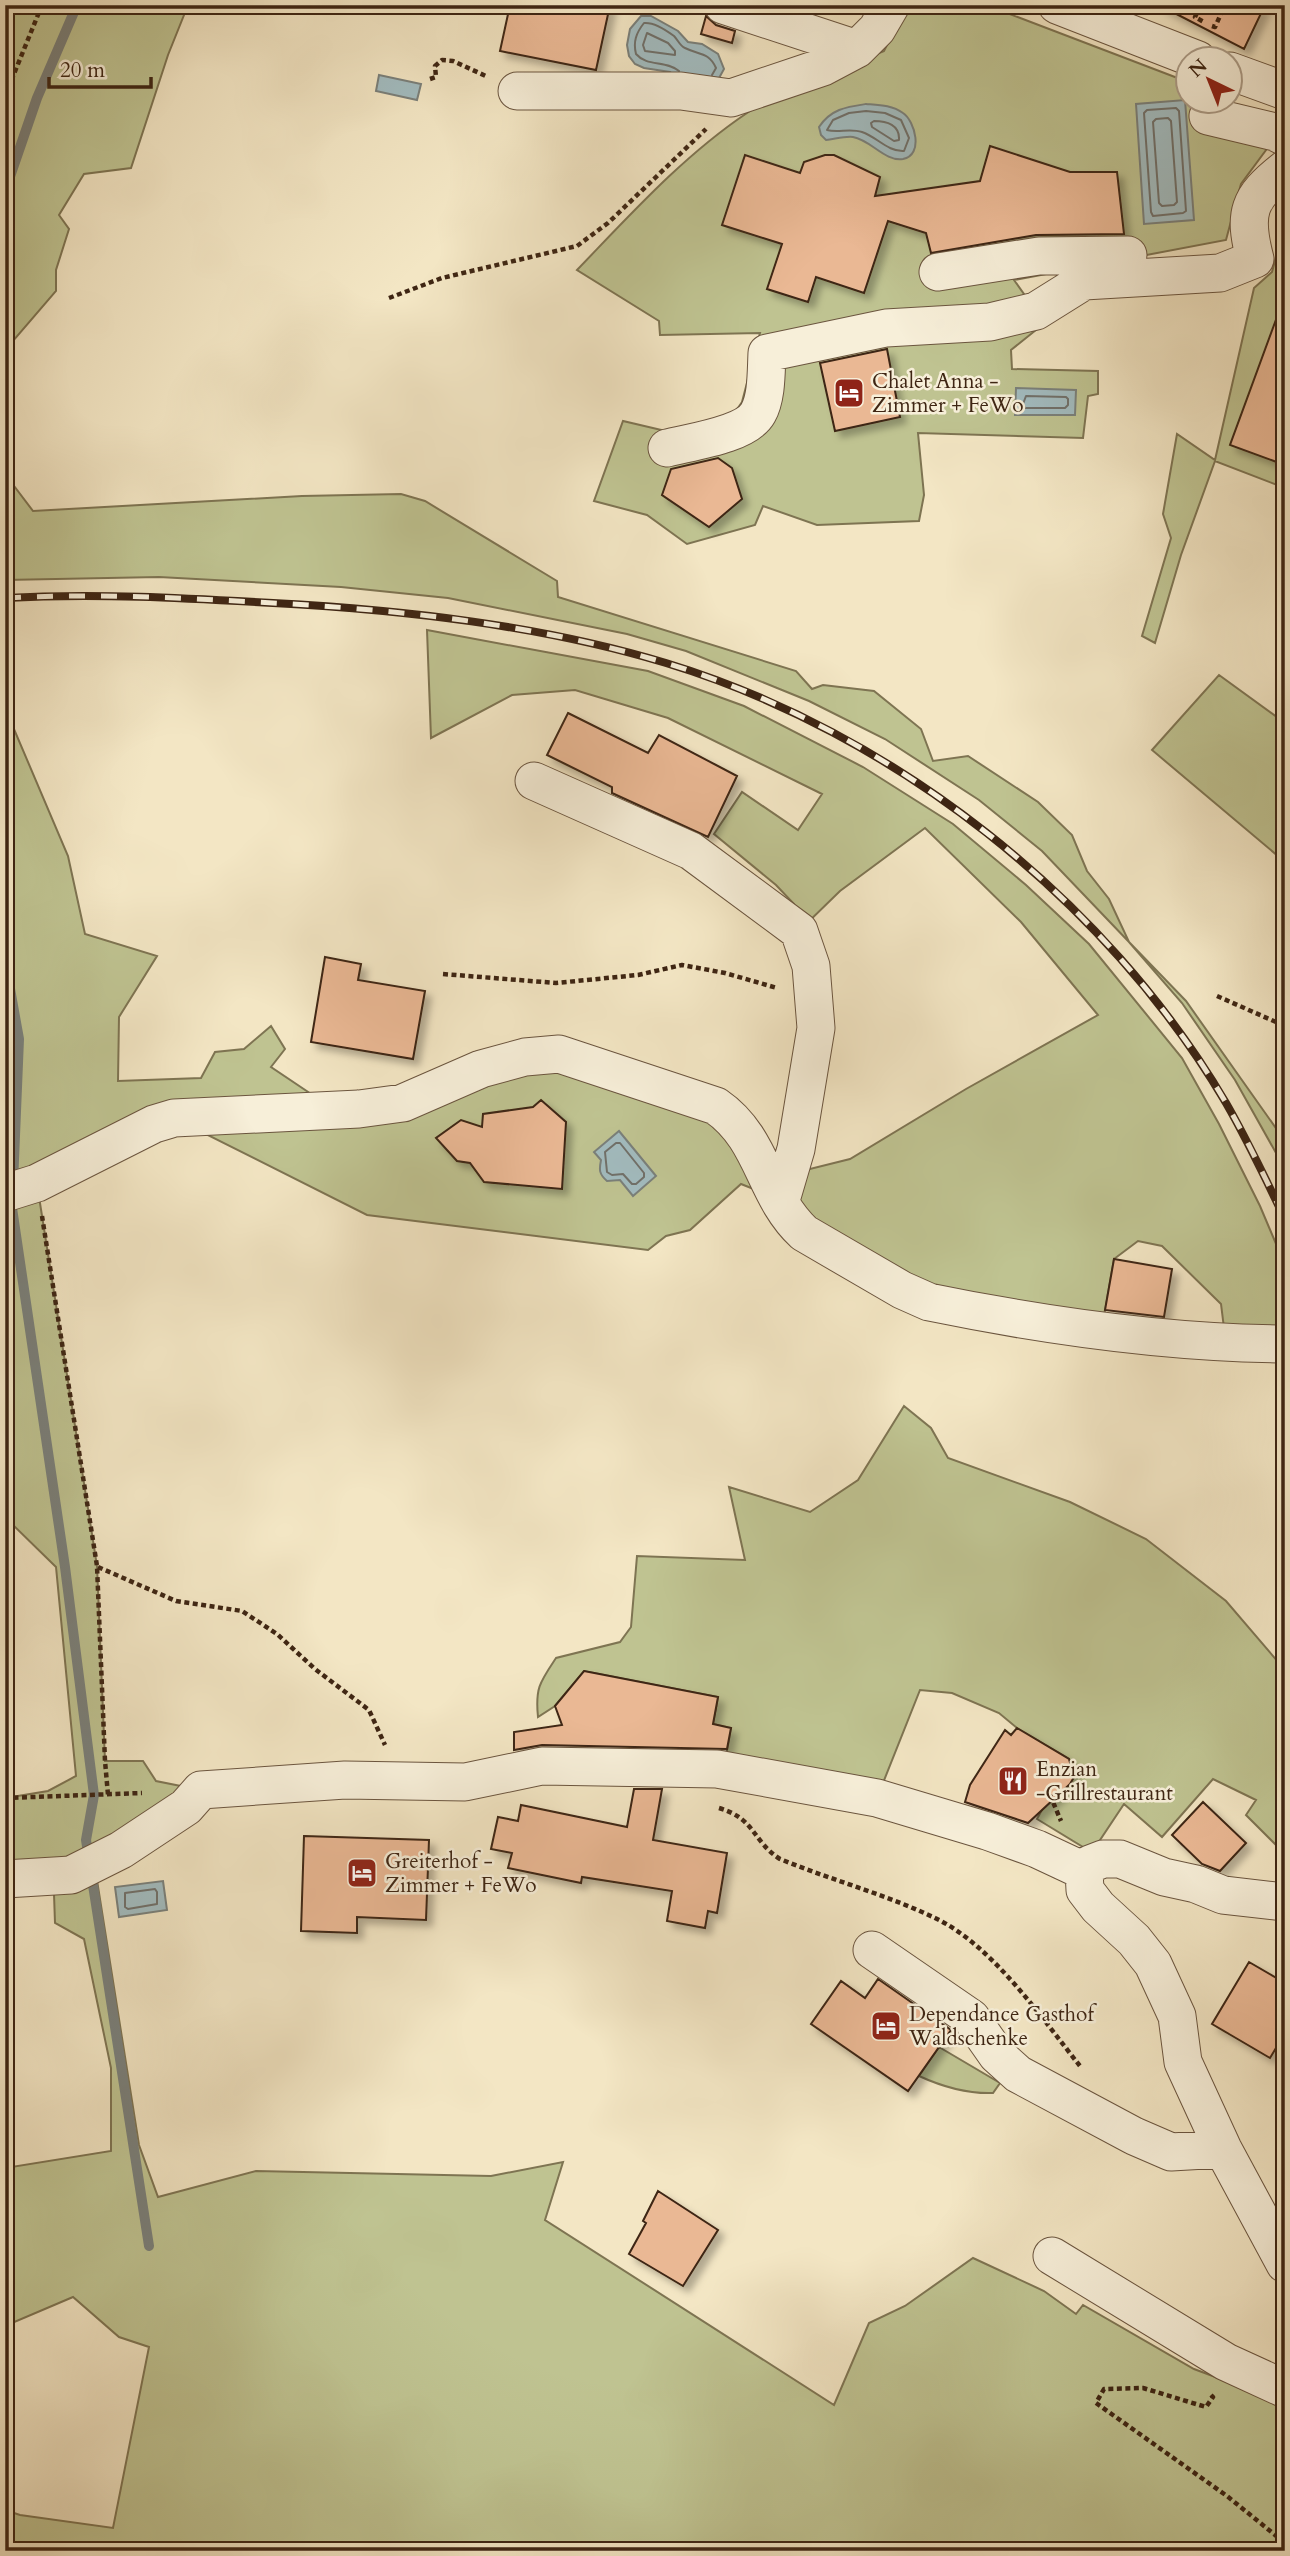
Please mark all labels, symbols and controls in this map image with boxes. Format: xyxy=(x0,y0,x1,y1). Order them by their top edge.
scale bar xyxy=(49,46,150,90)
north arrow xyxy=(1174,46,1244,116)
text: N xyxy=(1183,53,1213,83)
text: 20 m xyxy=(60,56,105,85)
place label: Chalet Anna - Zimmer + FeWo xyxy=(872,367,1024,420)
hotel icon: Chalet Anna - Zimmer + FeWo xyxy=(832,376,866,410)
place label: Enzian -Grillrestaurant xyxy=(1036,1755,1173,1808)
restaurant icon: Enzian -Grillrestaurant xyxy=(996,1764,1030,1798)
place label: Greiterhof - Zimmer + FeWo xyxy=(385,1847,537,1900)
hotel icon: Greiterhof - Zimmer + FeWo xyxy=(345,1856,379,1890)
place label: Dependance Gasthof Waldschenke xyxy=(908,2000,1097,2053)
hotel icon: Dependance Gasthof Waldschenke xyxy=(869,2009,903,2043)

